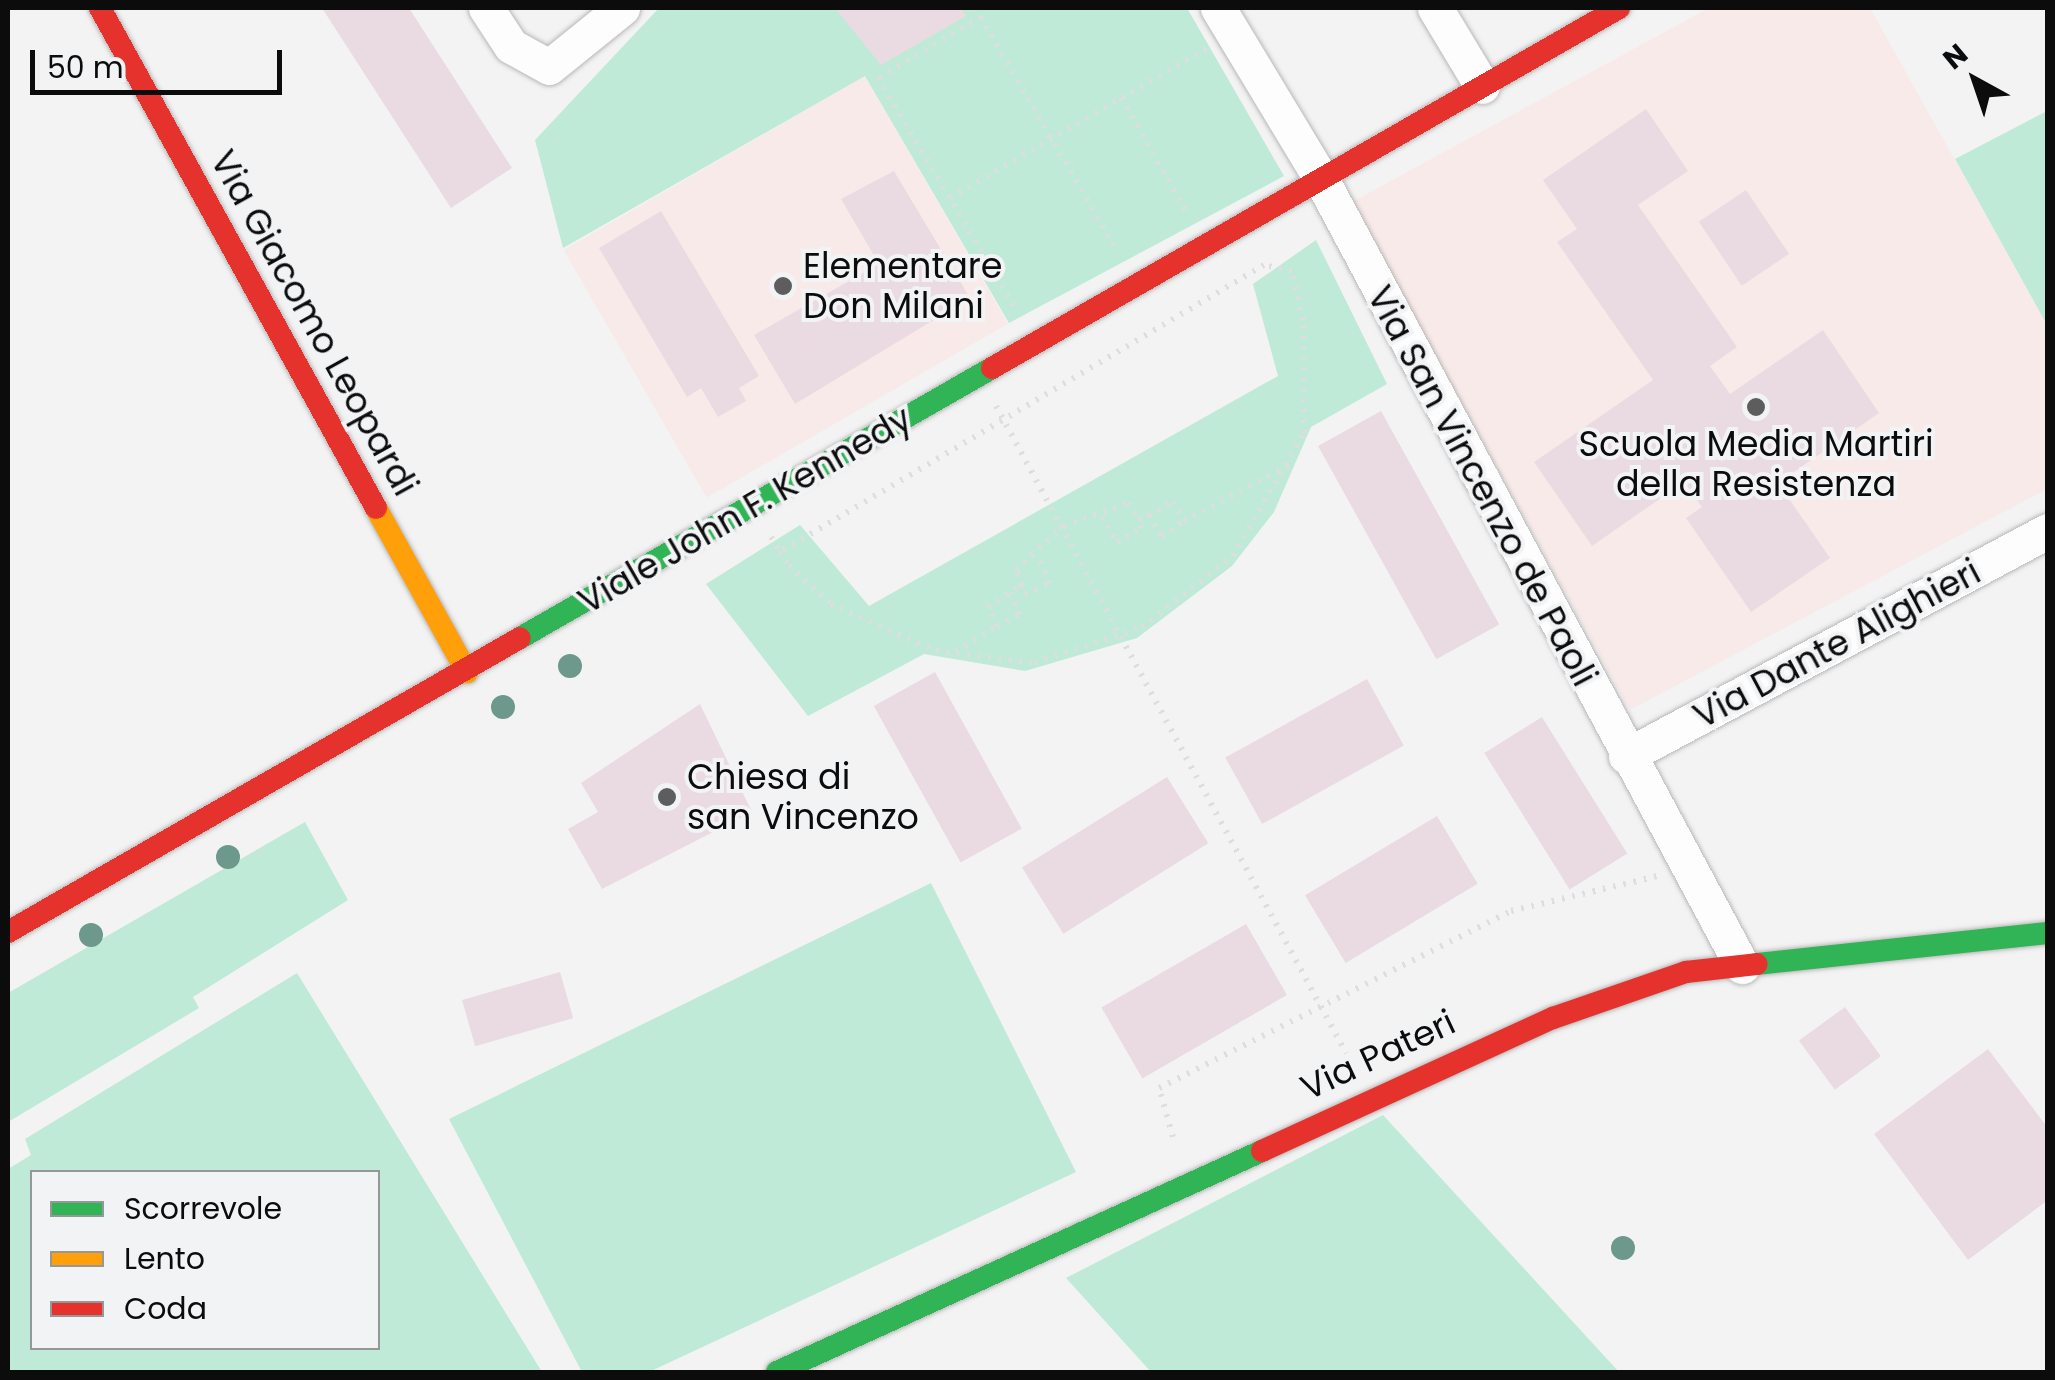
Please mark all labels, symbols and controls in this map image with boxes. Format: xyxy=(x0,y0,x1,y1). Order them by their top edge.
scale bar xyxy=(35,30,288,92)
north arrow xyxy=(1925,30,2025,130)
text: N xyxy=(1935,35,1976,78)
text: 50 m xyxy=(47,46,124,89)
street label: Via Giacomo Leopardi xyxy=(202,143,426,503)
place label: Elementare Don Milani xyxy=(803,245,1003,327)
marker: Elementare Don Milani xyxy=(772,275,794,297)
street label: Via San Vincenzo de Paoli xyxy=(1358,279,1606,693)
marker: Scuola Media Martiri della Resistenza xyxy=(1745,396,1767,418)
street label: Viale John F. Kennedy xyxy=(571,397,919,623)
place label: Scuola Media Martiri della Resistenza xyxy=(1578,423,1934,505)
street label: Via Dante Alighieri xyxy=(1686,551,1988,737)
place label: Chiesa di san Vincenzo xyxy=(687,756,919,838)
marker: Chiesa di san Vincenzo xyxy=(656,786,678,808)
street label: Via Pateri xyxy=(1294,1001,1462,1109)
legend xyxy=(30,1170,380,1350)
text: Scorrevole xyxy=(124,1187,282,1230)
text: Lento xyxy=(124,1237,205,1280)
text: Coda xyxy=(124,1287,207,1330)

